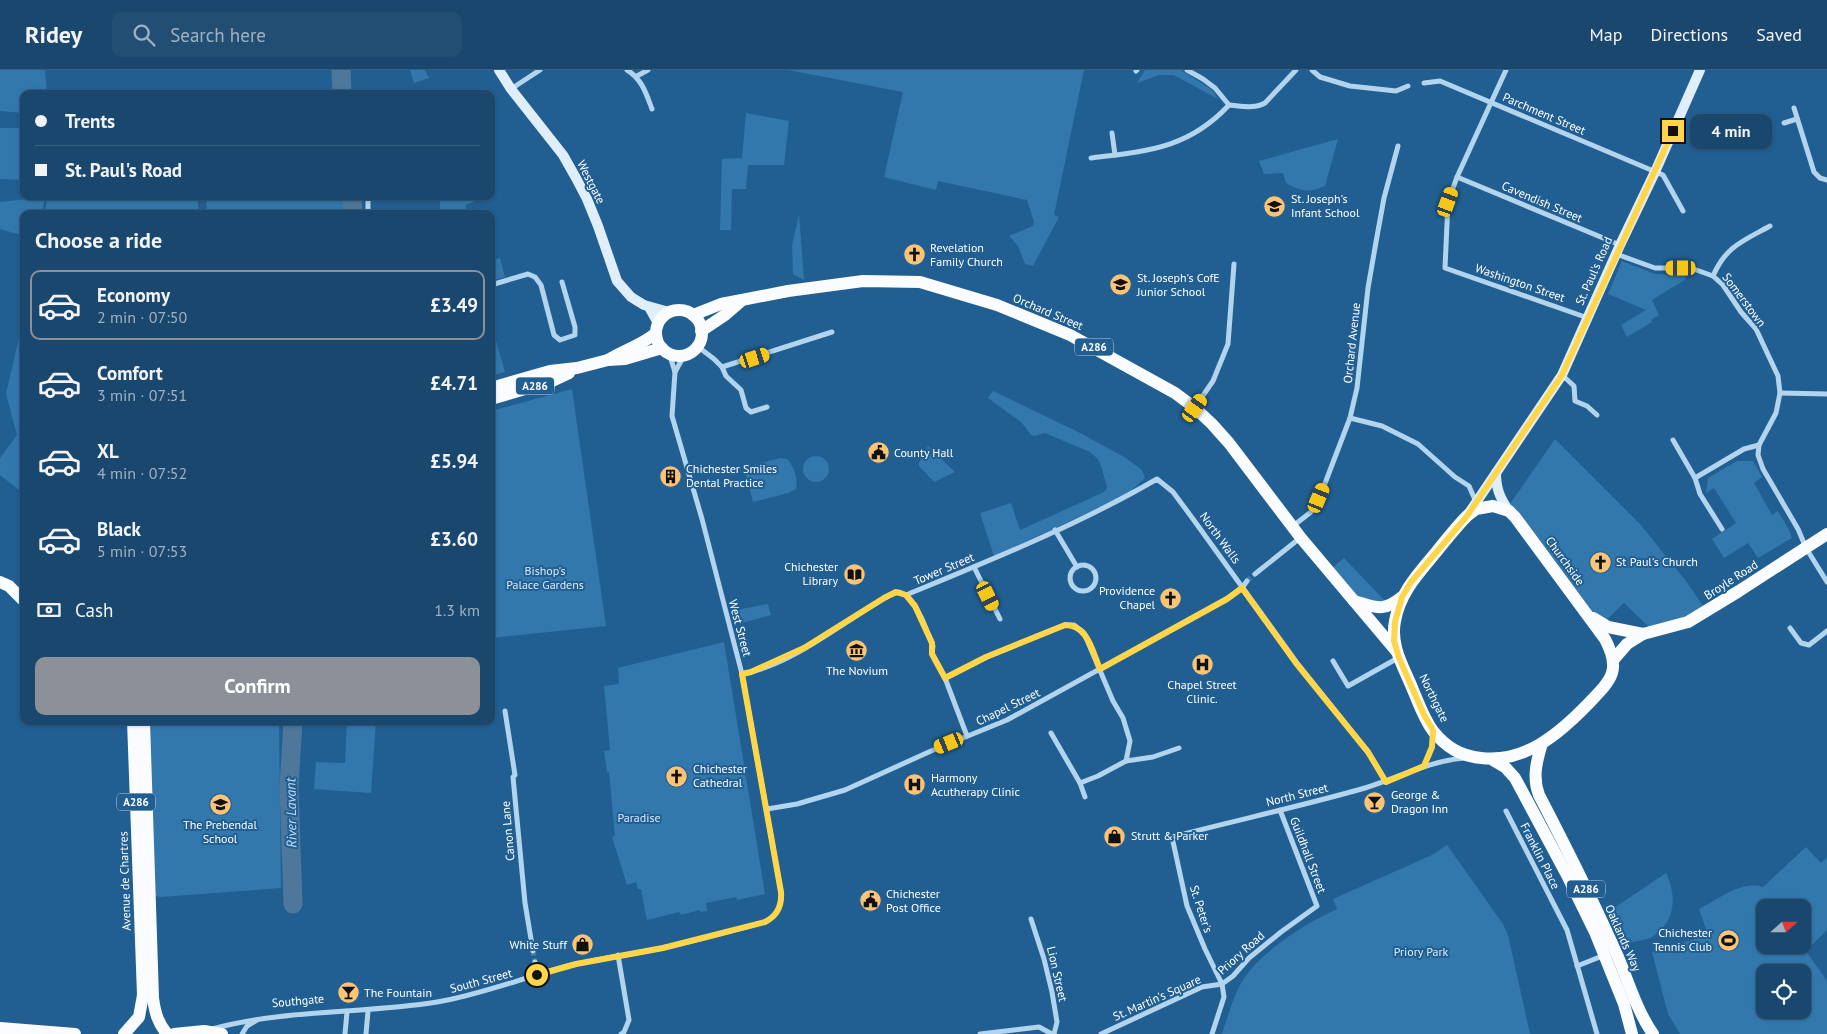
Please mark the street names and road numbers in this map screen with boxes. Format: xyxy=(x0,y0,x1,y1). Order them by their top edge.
street label: Parchment Street xyxy=(1500,89,1588,138)
street label: Westgate xyxy=(574,157,609,206)
street label: Cavendish Street xyxy=(1500,178,1585,225)
street label: St. Paul's Road xyxy=(1572,234,1615,307)
street label: Washington Street xyxy=(1473,260,1567,305)
street label: Somerstown xyxy=(1719,270,1769,330)
street label: Orchard Street xyxy=(1011,290,1085,333)
street label: Orchard Avenue xyxy=(1340,302,1363,384)
road number: A286 xyxy=(1075,338,1113,356)
road number: A286 xyxy=(516,378,554,394)
street label: North Walls xyxy=(1197,509,1244,566)
street label: Churchside xyxy=(1543,533,1588,588)
street label: Tower Street xyxy=(911,549,976,588)
street label: Broyle Road xyxy=(1701,557,1760,603)
street label: West Street xyxy=(726,598,755,658)
street label: Northgate xyxy=(1416,671,1453,724)
street label: Chapel Street xyxy=(973,685,1042,728)
street label: North Street xyxy=(1264,780,1329,809)
road number: A286 xyxy=(117,794,155,810)
street label: Canon Lane xyxy=(497,801,518,862)
street label: Guildhall Street xyxy=(1287,815,1330,895)
street label: Franklin Place xyxy=(1517,820,1564,891)
street label: Avenue de Chartres xyxy=(115,831,134,931)
road number: A286 xyxy=(1567,881,1605,898)
street label: St. Peter's xyxy=(1187,883,1216,934)
street label: Oaklands Way xyxy=(1602,902,1645,974)
street label: Priory Road xyxy=(1214,928,1267,978)
street label: Lion Street xyxy=(1044,945,1071,1003)
street label: South Street xyxy=(448,965,514,996)
street label: St. Martin's Square xyxy=(1110,971,1203,1024)
street label: Southgate xyxy=(271,991,325,1010)

